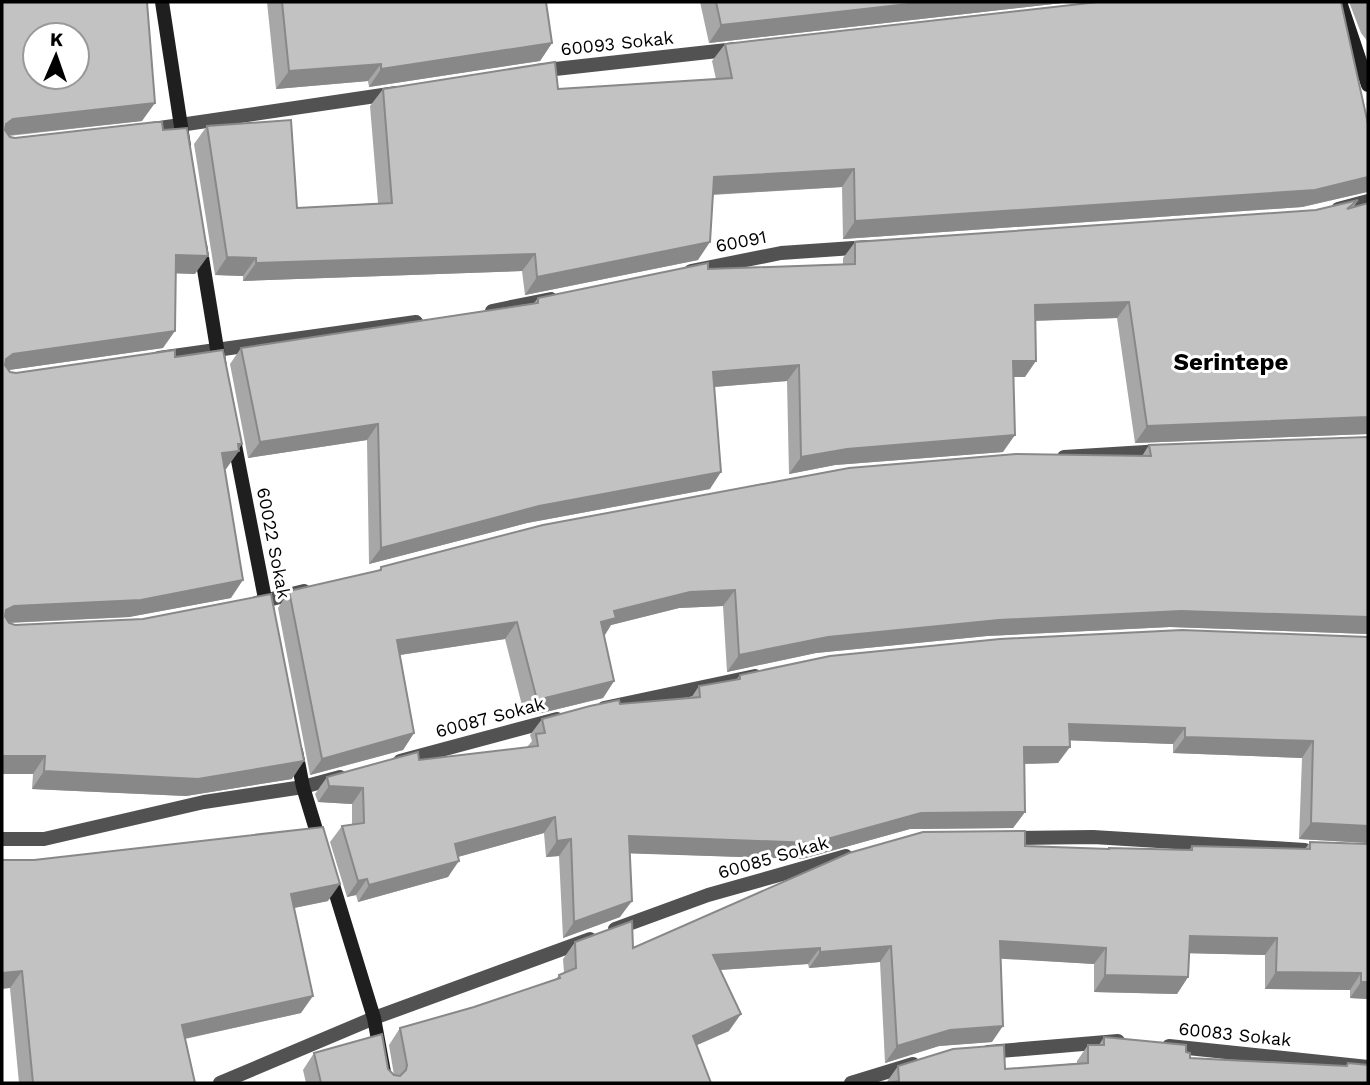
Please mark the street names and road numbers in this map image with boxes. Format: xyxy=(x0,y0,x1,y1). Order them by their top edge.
street label: 60093 Sokak xyxy=(559,27,675,59)
street label: 60091 xyxy=(714,226,768,256)
street label: 60022 Sokak xyxy=(253,485,295,601)
street label: 60087 Sokak xyxy=(433,692,547,742)
street label: 60085 Sokak xyxy=(715,831,831,883)
street label: 60083 Sokak xyxy=(1177,1018,1293,1050)

